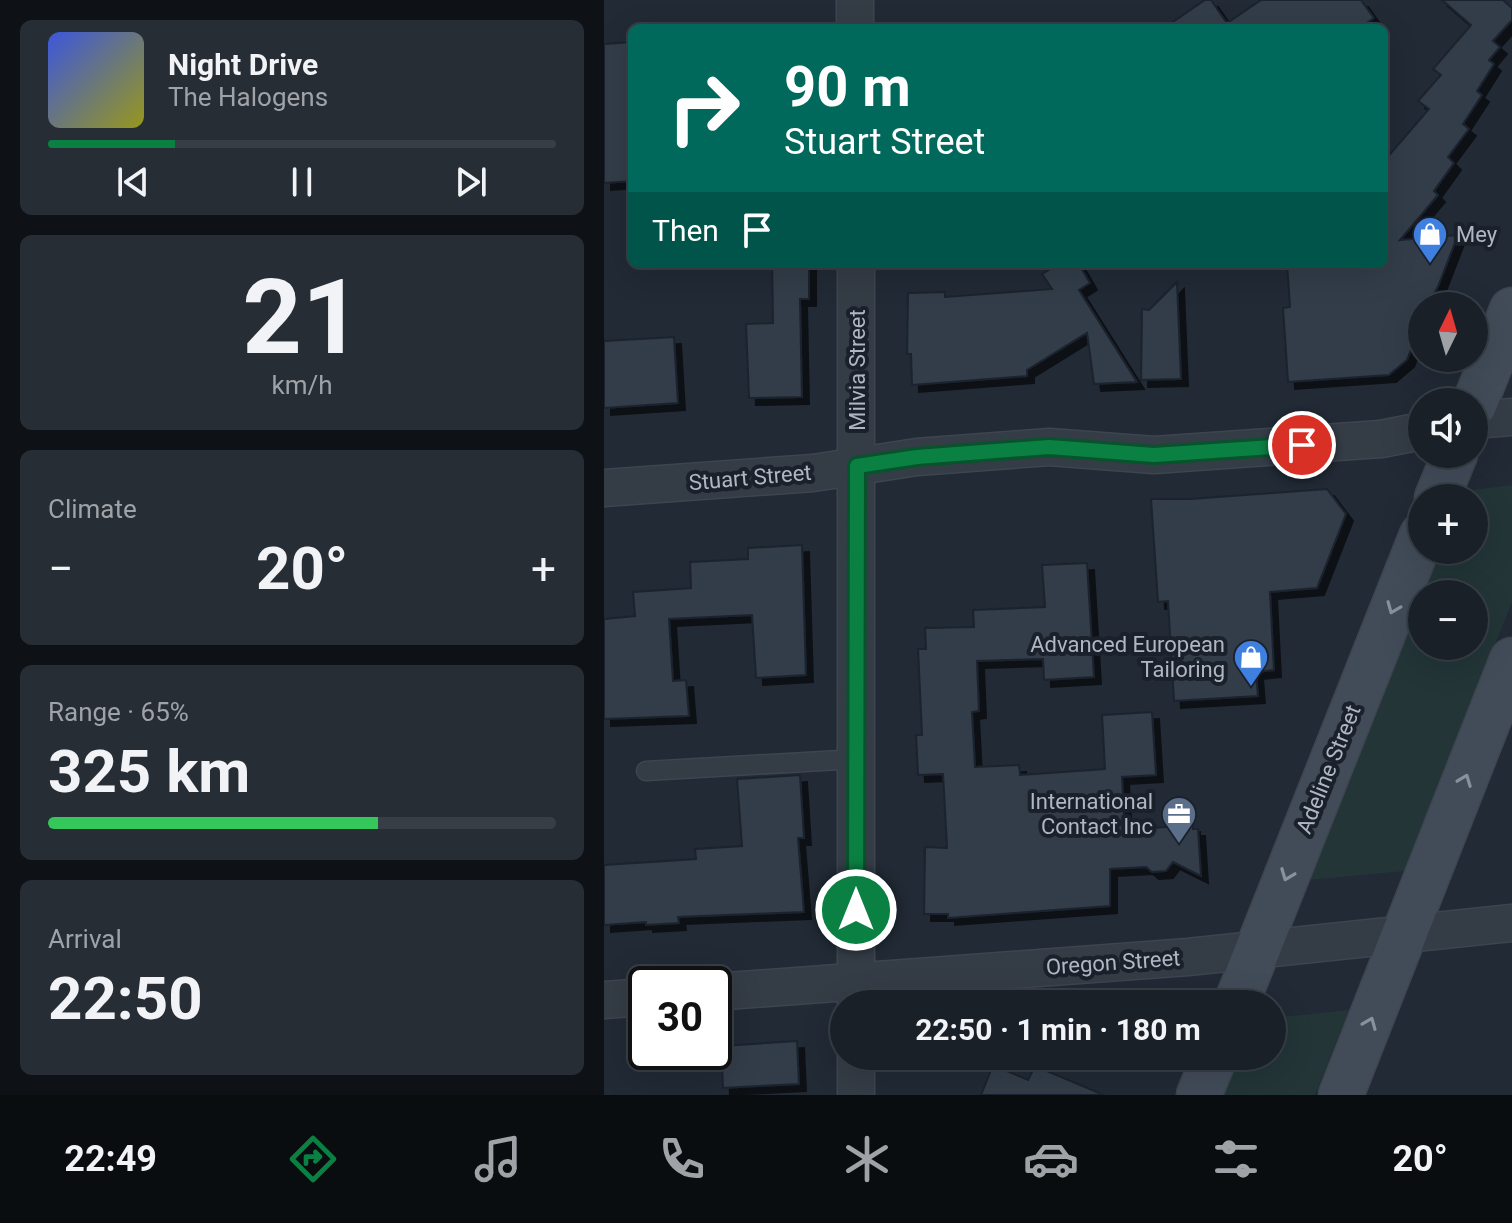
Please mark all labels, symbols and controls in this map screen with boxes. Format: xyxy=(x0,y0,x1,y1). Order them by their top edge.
text: Night Drive xyxy=(168,47,318,82)
text: 90 m xyxy=(784,54,911,120)
icon: right xyxy=(652,56,756,160)
text: The Halogens xyxy=(168,82,328,112)
text: Stuart Street xyxy=(784,121,985,163)
icon: previous xyxy=(111,160,155,204)
icon: pause xyxy=(280,160,324,204)
icon: next xyxy=(449,160,493,204)
icon: arrive xyxy=(735,208,779,252)
text: Then xyxy=(652,213,719,248)
shop icon: Mey xyxy=(1411,215,1449,265)
place label: Mey xyxy=(1456,222,1498,247)
text: 21 xyxy=(242,257,362,378)
north arrow xyxy=(1408,292,1488,372)
map controls xyxy=(1408,292,1488,660)
street label: Milvia Street xyxy=(845,309,870,431)
text: km/h xyxy=(271,370,333,400)
button: sound xyxy=(1408,388,1488,468)
pin xyxy=(1268,411,1336,479)
icon: arrive xyxy=(1280,423,1324,467)
street label: Stuart Street xyxy=(688,460,812,495)
button: + xyxy=(1408,484,1488,564)
text: Climate xyxy=(48,494,137,524)
text: 20° xyxy=(256,533,348,604)
text: − xyxy=(48,543,73,595)
text: + xyxy=(531,543,556,595)
button: − xyxy=(1408,580,1488,660)
one-way arrow xyxy=(1386,600,1403,614)
place label: Advanced European Tailoring xyxy=(1030,632,1225,682)
shop icon: Advanced European Tailoring xyxy=(1232,638,1270,688)
text: Range · 65% xyxy=(48,697,189,727)
street label: Adeline Street xyxy=(1291,701,1366,837)
text: 325 km xyxy=(48,736,250,807)
one-way arrow xyxy=(1455,774,1471,788)
place label: International Contact Inc xyxy=(1030,789,1153,839)
office icon: International Contact Inc xyxy=(1160,795,1198,845)
one-way arrow xyxy=(1280,867,1297,881)
position arrow xyxy=(814,868,898,952)
text: Arrival xyxy=(48,924,122,954)
street label: Oregon Street xyxy=(1045,945,1181,980)
text: 22:50 xyxy=(48,963,203,1034)
speed limit sign: 30 xyxy=(628,966,732,1070)
text: 22:50 · 1 min · 180 m xyxy=(915,1012,1201,1047)
one-way arrow xyxy=(1360,1017,1377,1031)
icon: directions xyxy=(285,1131,341,1187)
icon: music xyxy=(470,1131,526,1187)
icon: phone xyxy=(654,1131,710,1187)
icon: climate xyxy=(839,1131,895,1187)
icon: car xyxy=(1023,1131,1079,1187)
icon: filters xyxy=(1208,1131,1264,1187)
text: 22:49 xyxy=(64,1138,157,1180)
text: 20° xyxy=(1392,1138,1448,1180)

